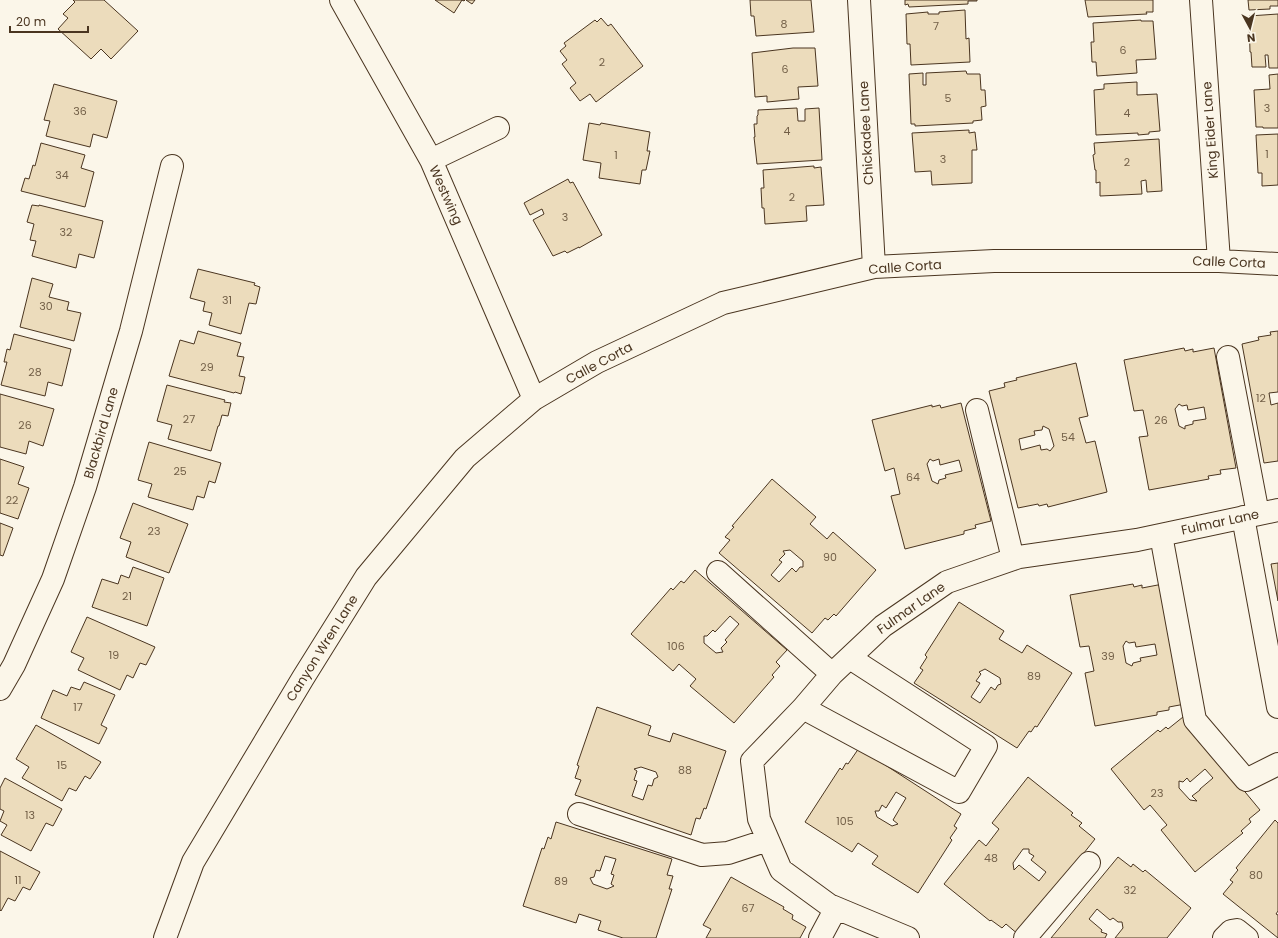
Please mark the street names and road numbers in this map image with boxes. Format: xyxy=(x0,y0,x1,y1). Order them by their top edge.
street label: Chickadee Lane xyxy=(854,81,878,185)
street label: King Eider Lane xyxy=(1197,81,1223,179)
street label: Westwing xyxy=(424,162,468,228)
street label: Calle Corta xyxy=(1192,251,1266,273)
street label: Calle Corta xyxy=(868,255,942,279)
street label: Calle Corta xyxy=(562,337,636,389)
street label: Blackbird Lane xyxy=(79,385,123,481)
street label: Fulmar Lane xyxy=(1179,504,1261,540)
street label: Fulmar Lane xyxy=(873,577,949,639)
street label: Canyon Wren Lane xyxy=(281,591,363,705)

